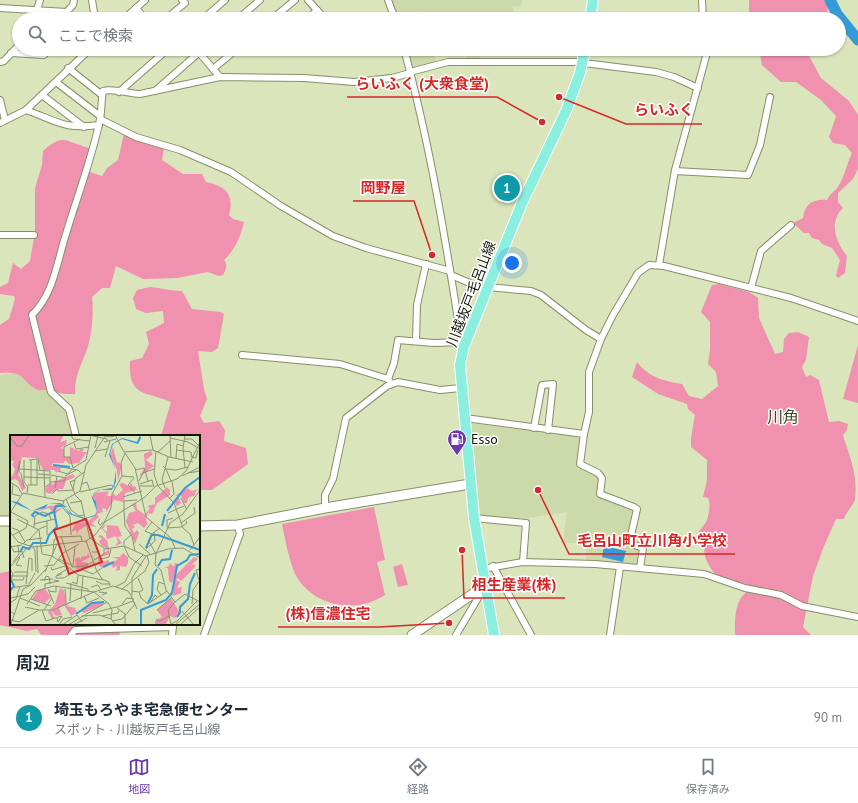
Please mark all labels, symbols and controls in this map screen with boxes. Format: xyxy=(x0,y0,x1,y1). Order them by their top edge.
search box xyxy=(12,12,846,56)
icon: search xyxy=(26,23,48,45)
text: ここで検索 xyxy=(58,26,133,45)
callout: らいふく (大衆食堂) xyxy=(347,70,497,97)
text: らいふく (大衆食堂) xyxy=(355,74,489,93)
callout: らいふく xyxy=(626,97,702,124)
text: らいふく xyxy=(634,100,694,119)
pin: 1 xyxy=(494,173,520,203)
callout: 岡野屋 xyxy=(353,174,414,201)
text: 岡野屋 xyxy=(360,178,406,197)
street label: 川越坂戸毛呂山線 xyxy=(443,238,499,350)
your location xyxy=(502,253,522,273)
district label: 川角 xyxy=(767,407,799,427)
fuel station icon: Esso xyxy=(446,428,468,456)
place label: Esso xyxy=(471,430,498,448)
inset map xyxy=(10,435,200,625)
callout: 毛呂山町立川角小学校 xyxy=(569,527,735,554)
text: 毛呂山町立川角小学校 xyxy=(577,531,727,550)
callout: 相生産業(株) xyxy=(464,571,565,598)
text: 相生産業(株) xyxy=(472,575,556,594)
callout: (株)信濃住宅 xyxy=(278,600,379,627)
text: (株)信濃住宅 xyxy=(286,604,370,623)
text: 周辺 xyxy=(16,652,50,674)
text: 埼玉もろやま宅急便センター xyxy=(54,700,249,719)
text: 1 xyxy=(25,709,33,726)
text: 90 m xyxy=(814,709,842,726)
text: スポット · 川越坂戸毛呂山線 xyxy=(54,721,220,738)
tab: 地図 xyxy=(128,756,150,796)
tab: 経路 xyxy=(407,756,429,796)
tab: 保存済み xyxy=(686,756,730,796)

